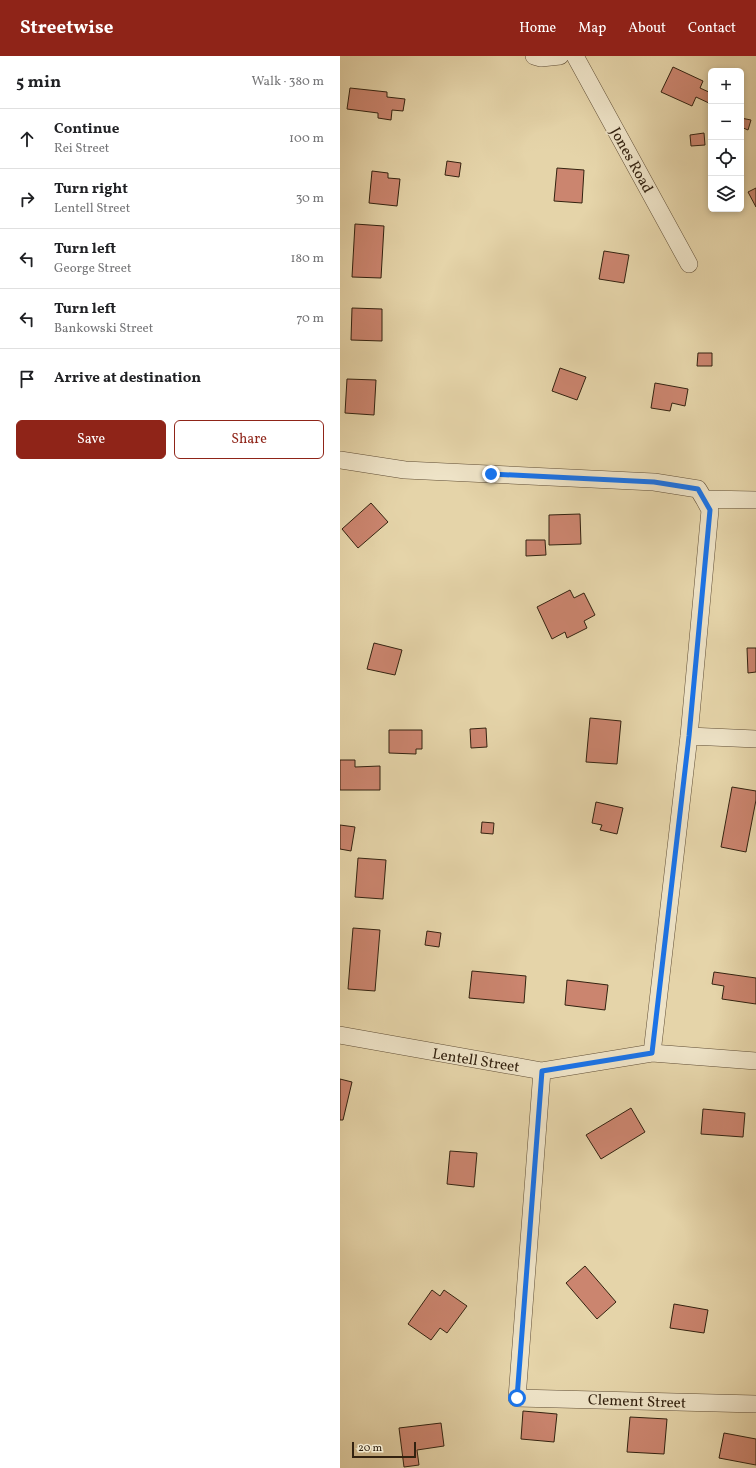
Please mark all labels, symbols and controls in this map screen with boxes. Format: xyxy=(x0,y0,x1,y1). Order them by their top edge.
text: Streetwise xyxy=(20,15,113,41)
text: Home xyxy=(519,19,556,38)
text: Map xyxy=(578,19,606,38)
text: About xyxy=(628,19,666,38)
text: Contact xyxy=(688,19,736,38)
map controls xyxy=(708,68,744,212)
button: + xyxy=(708,68,744,104)
text: 5 min xyxy=(16,71,61,94)
text: Walk · 380 m xyxy=(251,73,324,91)
button: − xyxy=(708,104,744,140)
text: Continue xyxy=(54,119,119,140)
street label: Jones Road xyxy=(604,124,657,197)
icon: ahead xyxy=(16,128,38,150)
text: 100 m xyxy=(289,130,324,148)
text: Rei Street xyxy=(54,140,109,158)
button: locate xyxy=(708,140,744,176)
button: layers xyxy=(708,176,744,212)
text: Turn right xyxy=(54,179,128,200)
icon: right xyxy=(16,188,38,210)
text: 30 m xyxy=(296,190,324,208)
text: Lentell Street xyxy=(54,200,130,218)
text: Turn left xyxy=(54,239,116,260)
icon: left xyxy=(16,248,38,270)
text: 180 m xyxy=(290,250,324,268)
text: George Street xyxy=(54,260,132,278)
text: Turn left xyxy=(54,299,116,320)
icon: left xyxy=(16,308,38,330)
text: 70 m xyxy=(296,310,324,328)
text: Bankowski Street xyxy=(54,320,153,338)
icon: arrive xyxy=(16,368,38,390)
text: Arrive at destination xyxy=(54,368,201,389)
button: Save xyxy=(16,420,166,459)
button: Share xyxy=(174,420,324,459)
route end xyxy=(482,465,500,483)
street label: Lentell Street xyxy=(431,1044,521,1079)
route start xyxy=(508,1389,526,1407)
street label: Clement Street xyxy=(587,1390,686,1415)
scale bar xyxy=(352,1440,416,1459)
text: 20 m xyxy=(358,1441,382,1456)

